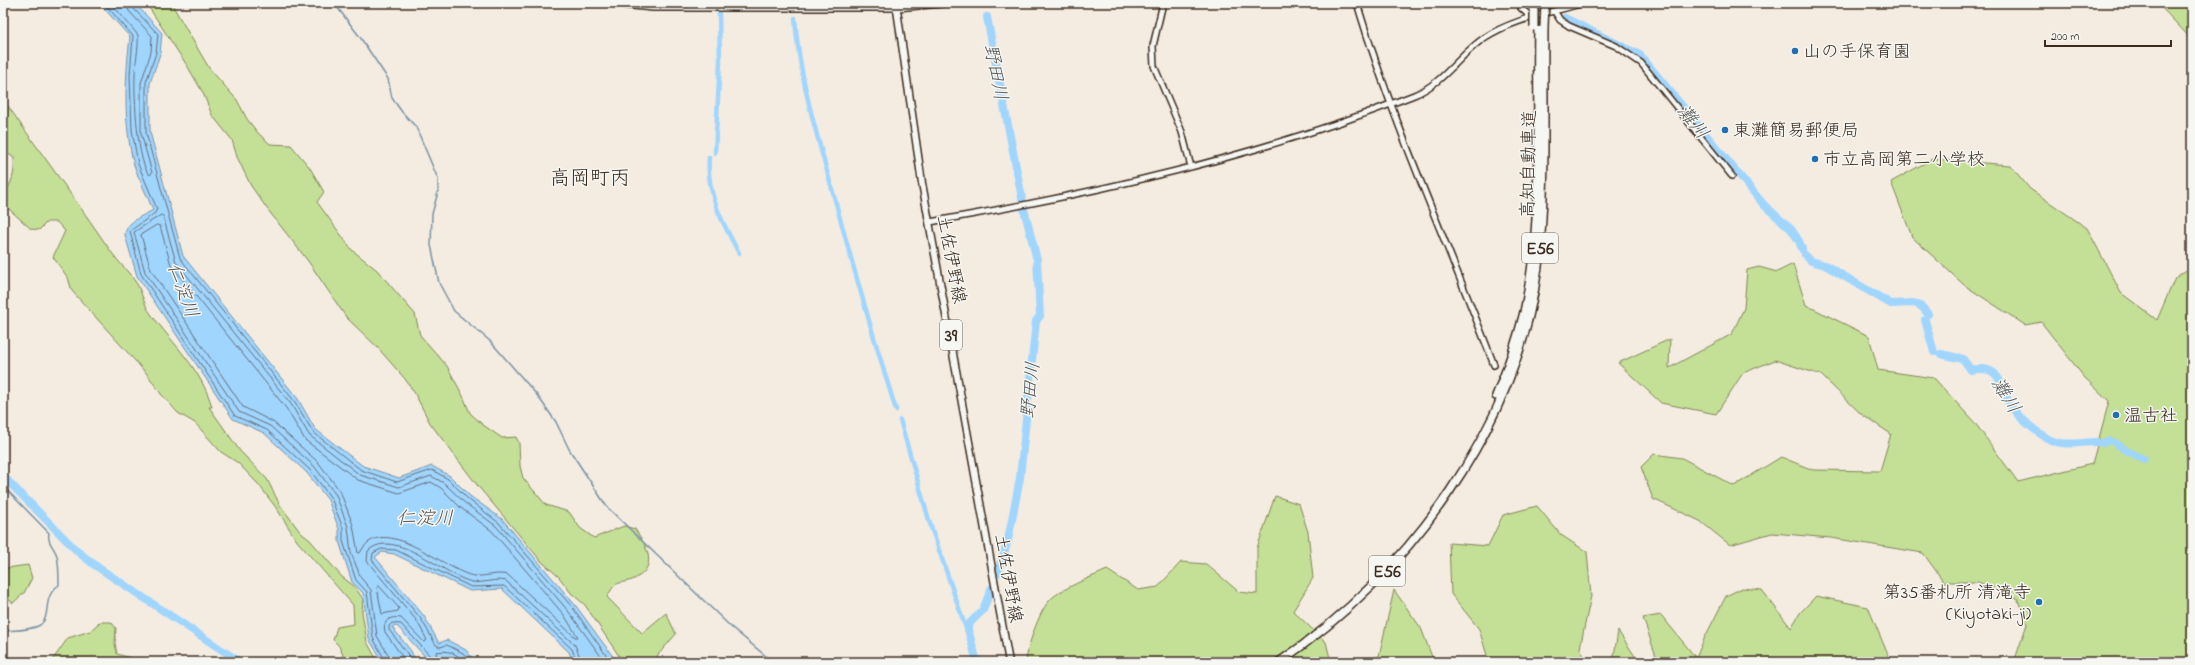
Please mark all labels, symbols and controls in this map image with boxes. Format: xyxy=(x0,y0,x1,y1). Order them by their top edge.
scale bar xyxy=(2045,22,2171,48)
text: 200 m xyxy=(2051,28,2080,46)
place label: 山の手保育園 xyxy=(1803,40,1911,66)
water label: 野田川 xyxy=(976,42,1013,103)
marker: 山の手保育園 xyxy=(1790,46,1800,56)
water label: 灘川 xyxy=(1670,99,1715,146)
street label: 高知自動車道 xyxy=(1516,110,1544,218)
place label: 東灘簡易郵便局 xyxy=(1733,119,1859,145)
marker: 東灘簡易郵便局 xyxy=(1720,125,1730,135)
place label: 市立高岡第二小学校 xyxy=(1823,148,1985,174)
marker: 市立高岡第二小学校 xyxy=(1810,154,1820,164)
district label: 高岡町丙 xyxy=(550,165,630,194)
street label: 土佐伊野線 xyxy=(929,213,971,306)
road number: E56 xyxy=(1522,233,1558,263)
water label: 仁淀川 xyxy=(159,259,204,322)
road number: 39 xyxy=(940,320,962,350)
water label: 野田川 xyxy=(1015,360,1048,420)
water label: 灘川 xyxy=(1983,373,2026,420)
place label: 温古社 xyxy=(2124,404,2178,430)
marker: 温古社 xyxy=(2111,410,2121,420)
water label: 仁淀川 xyxy=(396,506,454,533)
street label: 土佐伊野線 xyxy=(986,532,1028,625)
road number: E56 xyxy=(1369,556,1405,586)
place label: 第35番札所 清滝寺 (Kiyotaki-ji) xyxy=(1883,581,2031,628)
marker: 第35番札所 清滝寺 (Kiyotaki-ji) xyxy=(2034,597,2044,607)

